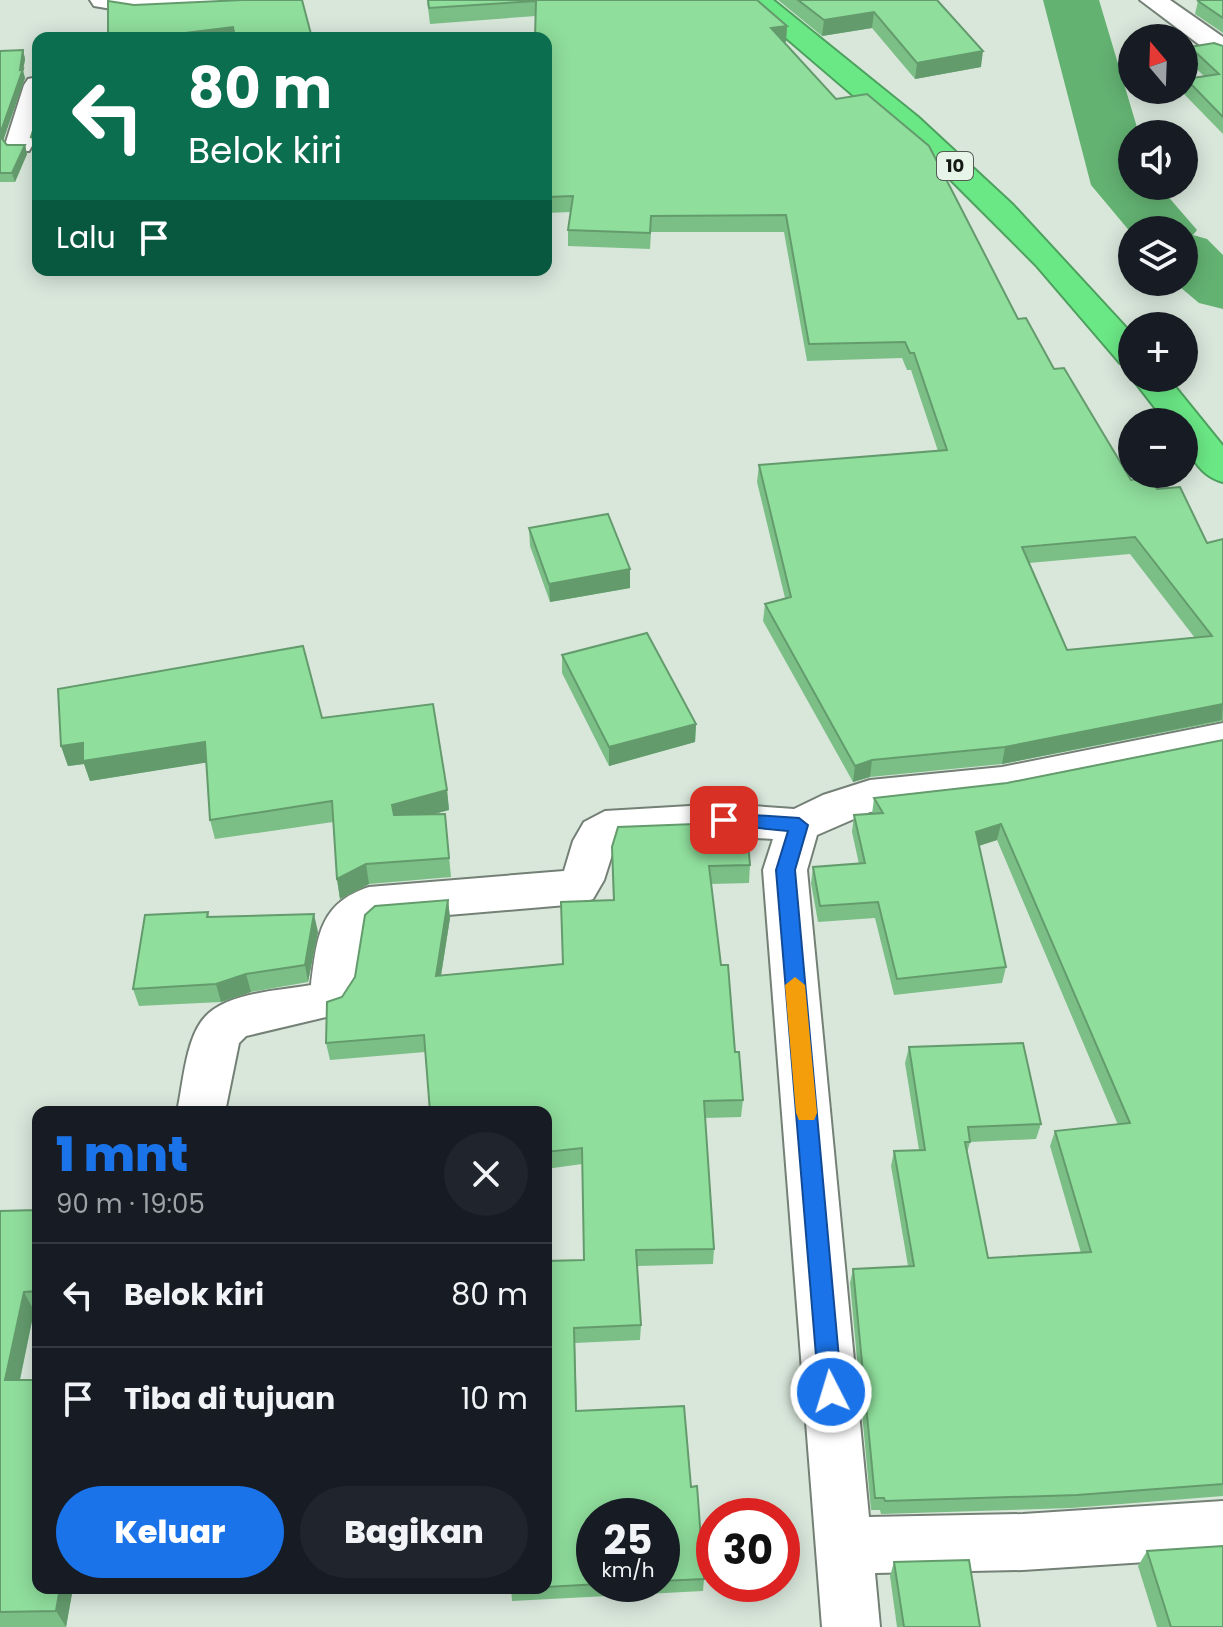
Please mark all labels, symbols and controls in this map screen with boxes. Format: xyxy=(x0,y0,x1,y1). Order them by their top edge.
north arrow xyxy=(1118,24,1198,104)
map controls xyxy=(1118,24,1198,488)
text: 80 m xyxy=(188,49,332,128)
icon: left xyxy=(56,64,160,168)
button: sound xyxy=(1118,120,1198,200)
text: Belok kiri xyxy=(188,125,342,176)
road number: 10 xyxy=(937,152,973,180)
text: Lalu xyxy=(56,216,116,259)
icon: arrive xyxy=(132,216,176,260)
button: layers xyxy=(1118,216,1198,296)
button: + xyxy=(1118,312,1198,392)
button: − xyxy=(1118,408,1198,488)
pin xyxy=(690,786,758,854)
icon: arrive xyxy=(702,798,746,842)
text: 1 mnt xyxy=(56,1121,188,1188)
button: close xyxy=(444,1132,528,1216)
text: 90 m · 19:05 xyxy=(56,1186,205,1222)
icon: left xyxy=(56,1273,100,1317)
text: Belok kiri xyxy=(124,1273,264,1316)
text: 80 m xyxy=(451,1273,528,1316)
position arrow xyxy=(789,1350,873,1434)
icon: arrive xyxy=(56,1377,100,1421)
text: Tiba di tujuan xyxy=(124,1377,335,1420)
text: 10 m xyxy=(461,1377,528,1420)
button: Keluar xyxy=(56,1486,284,1578)
button: Bagikan xyxy=(300,1486,528,1578)
speed limit sign: 30 xyxy=(696,1498,800,1602)
text: 25 xyxy=(604,1512,652,1568)
text: km/h xyxy=(601,1556,655,1584)

